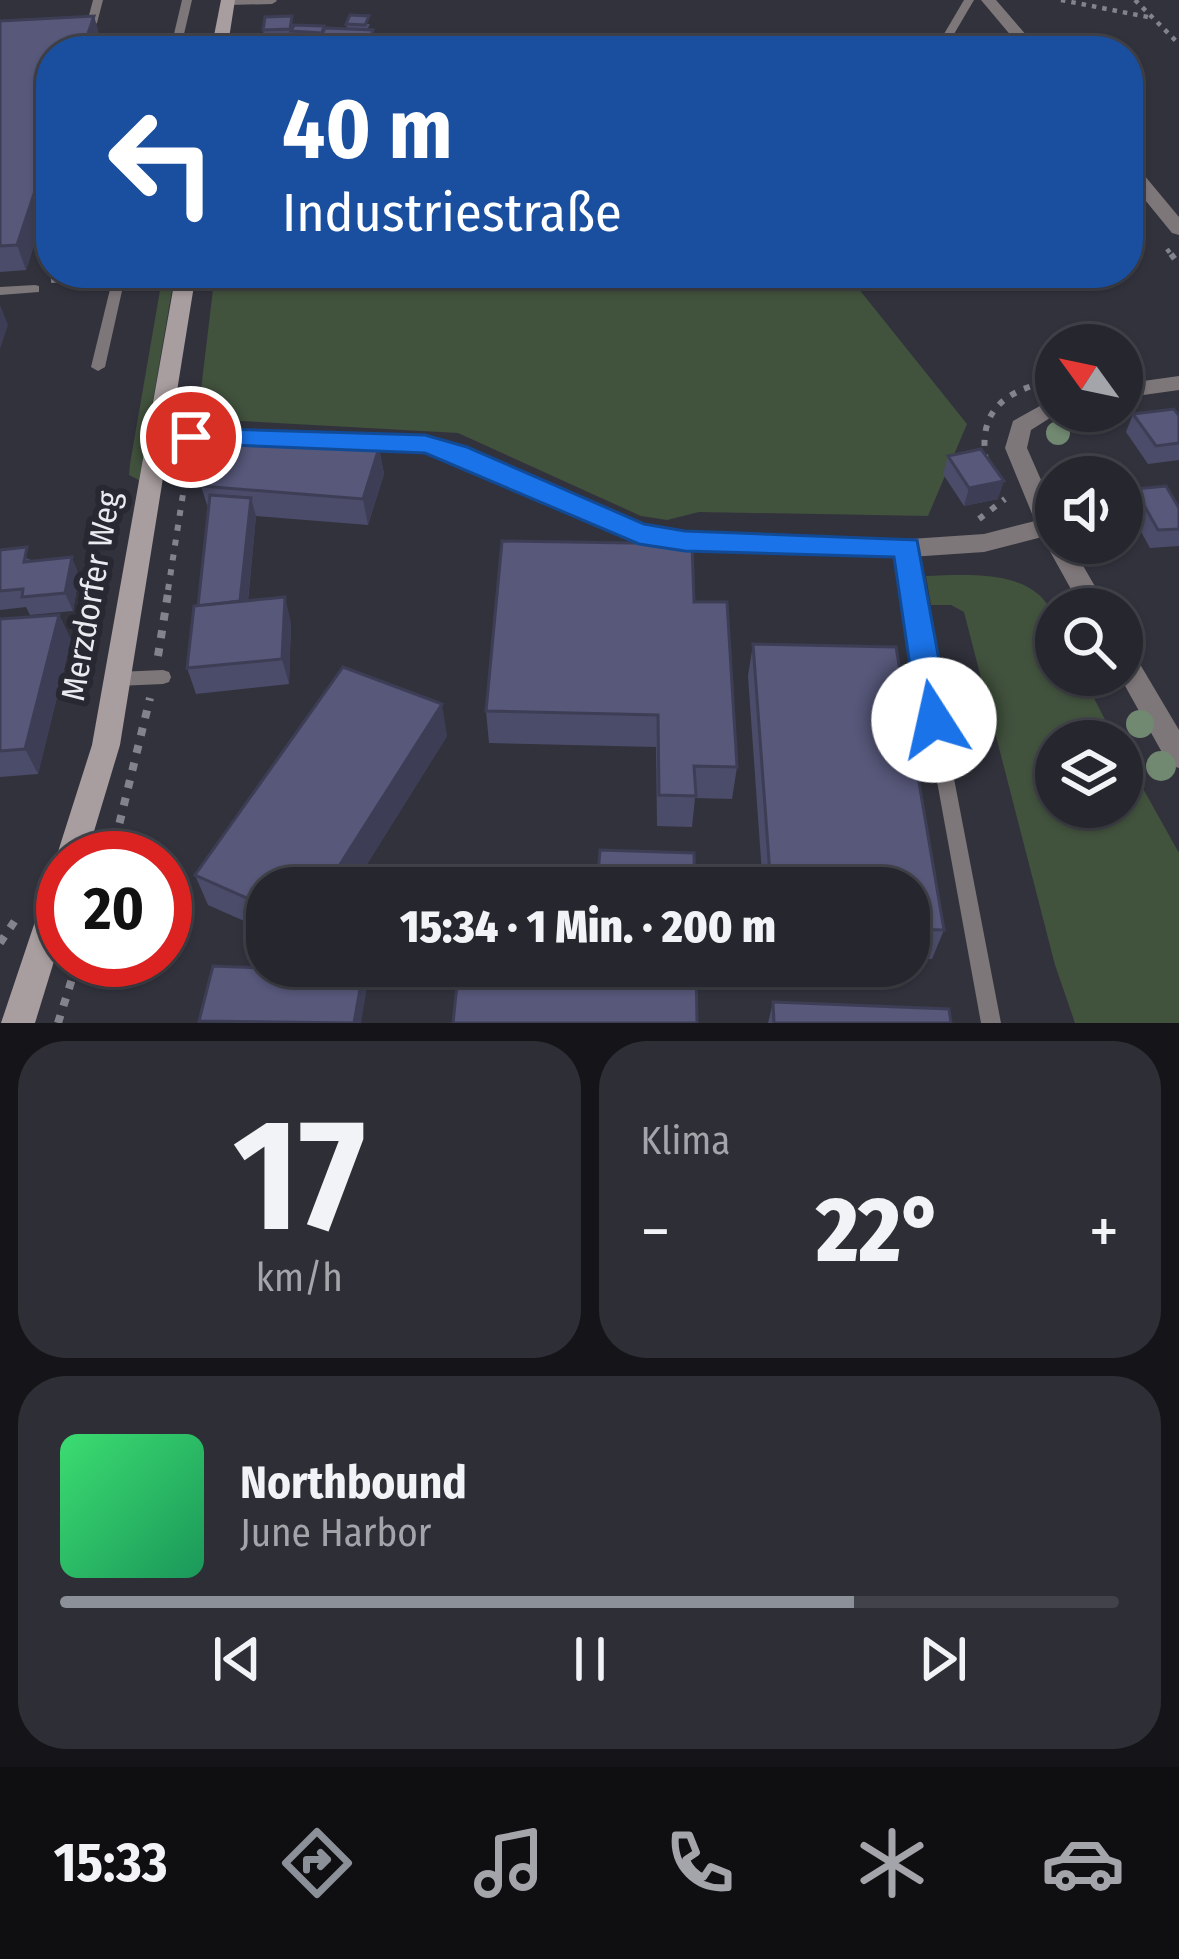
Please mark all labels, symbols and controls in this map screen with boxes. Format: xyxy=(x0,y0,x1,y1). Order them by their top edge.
text: 40 m xyxy=(282,79,453,180)
icon: left xyxy=(84,84,240,240)
text: Industriestraße xyxy=(282,181,622,245)
north arrow xyxy=(1035,324,1143,432)
map controls xyxy=(1035,324,1143,828)
pin xyxy=(140,386,242,488)
icon: arrive xyxy=(158,404,224,470)
button: sound xyxy=(1035,456,1143,564)
street label: Merzdorfer Weg xyxy=(53,488,129,704)
button: search xyxy=(1035,588,1143,696)
position arrow xyxy=(871,657,997,783)
button: layers xyxy=(1035,720,1143,828)
speed limit sign: 20 xyxy=(36,831,192,987)
text: 15:34 · 1 Min. · 200 m xyxy=(400,900,776,954)
text: 17 xyxy=(233,1083,365,1270)
text: Klima xyxy=(641,1118,730,1164)
text: 22° xyxy=(816,1177,943,1285)
text: − xyxy=(641,1192,670,1271)
text: + xyxy=(1089,1192,1119,1271)
text: km/h xyxy=(256,1255,343,1301)
text: Northbound xyxy=(240,1456,467,1510)
text: June Harbor xyxy=(240,1510,431,1556)
icon: previous xyxy=(204,1626,270,1692)
icon: pause xyxy=(557,1626,623,1692)
icon: next xyxy=(910,1626,976,1692)
icon: directions xyxy=(275,1821,359,1905)
icon: music xyxy=(467,1821,551,1905)
icon: phone xyxy=(658,1821,742,1905)
icon: climate xyxy=(850,1821,934,1905)
icon: car xyxy=(1041,1821,1125,1905)
text: 15:33 xyxy=(54,1831,167,1895)

